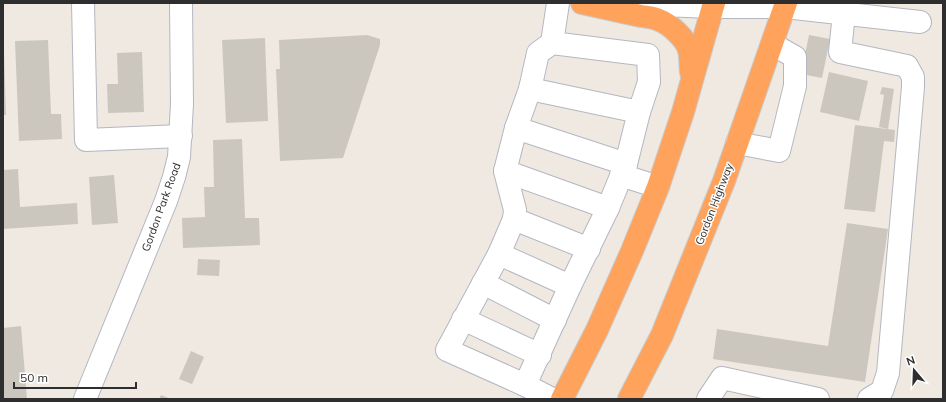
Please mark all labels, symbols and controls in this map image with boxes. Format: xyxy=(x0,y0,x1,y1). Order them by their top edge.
street label: Gordon Park Road xyxy=(138,161,184,253)
street label: Gordon Highway xyxy=(692,161,736,247)
north arrow xyxy=(894,350,934,390)
text: N xyxy=(905,353,917,369)
scale bar xyxy=(14,364,136,390)
text: 50 m xyxy=(20,370,48,385)

